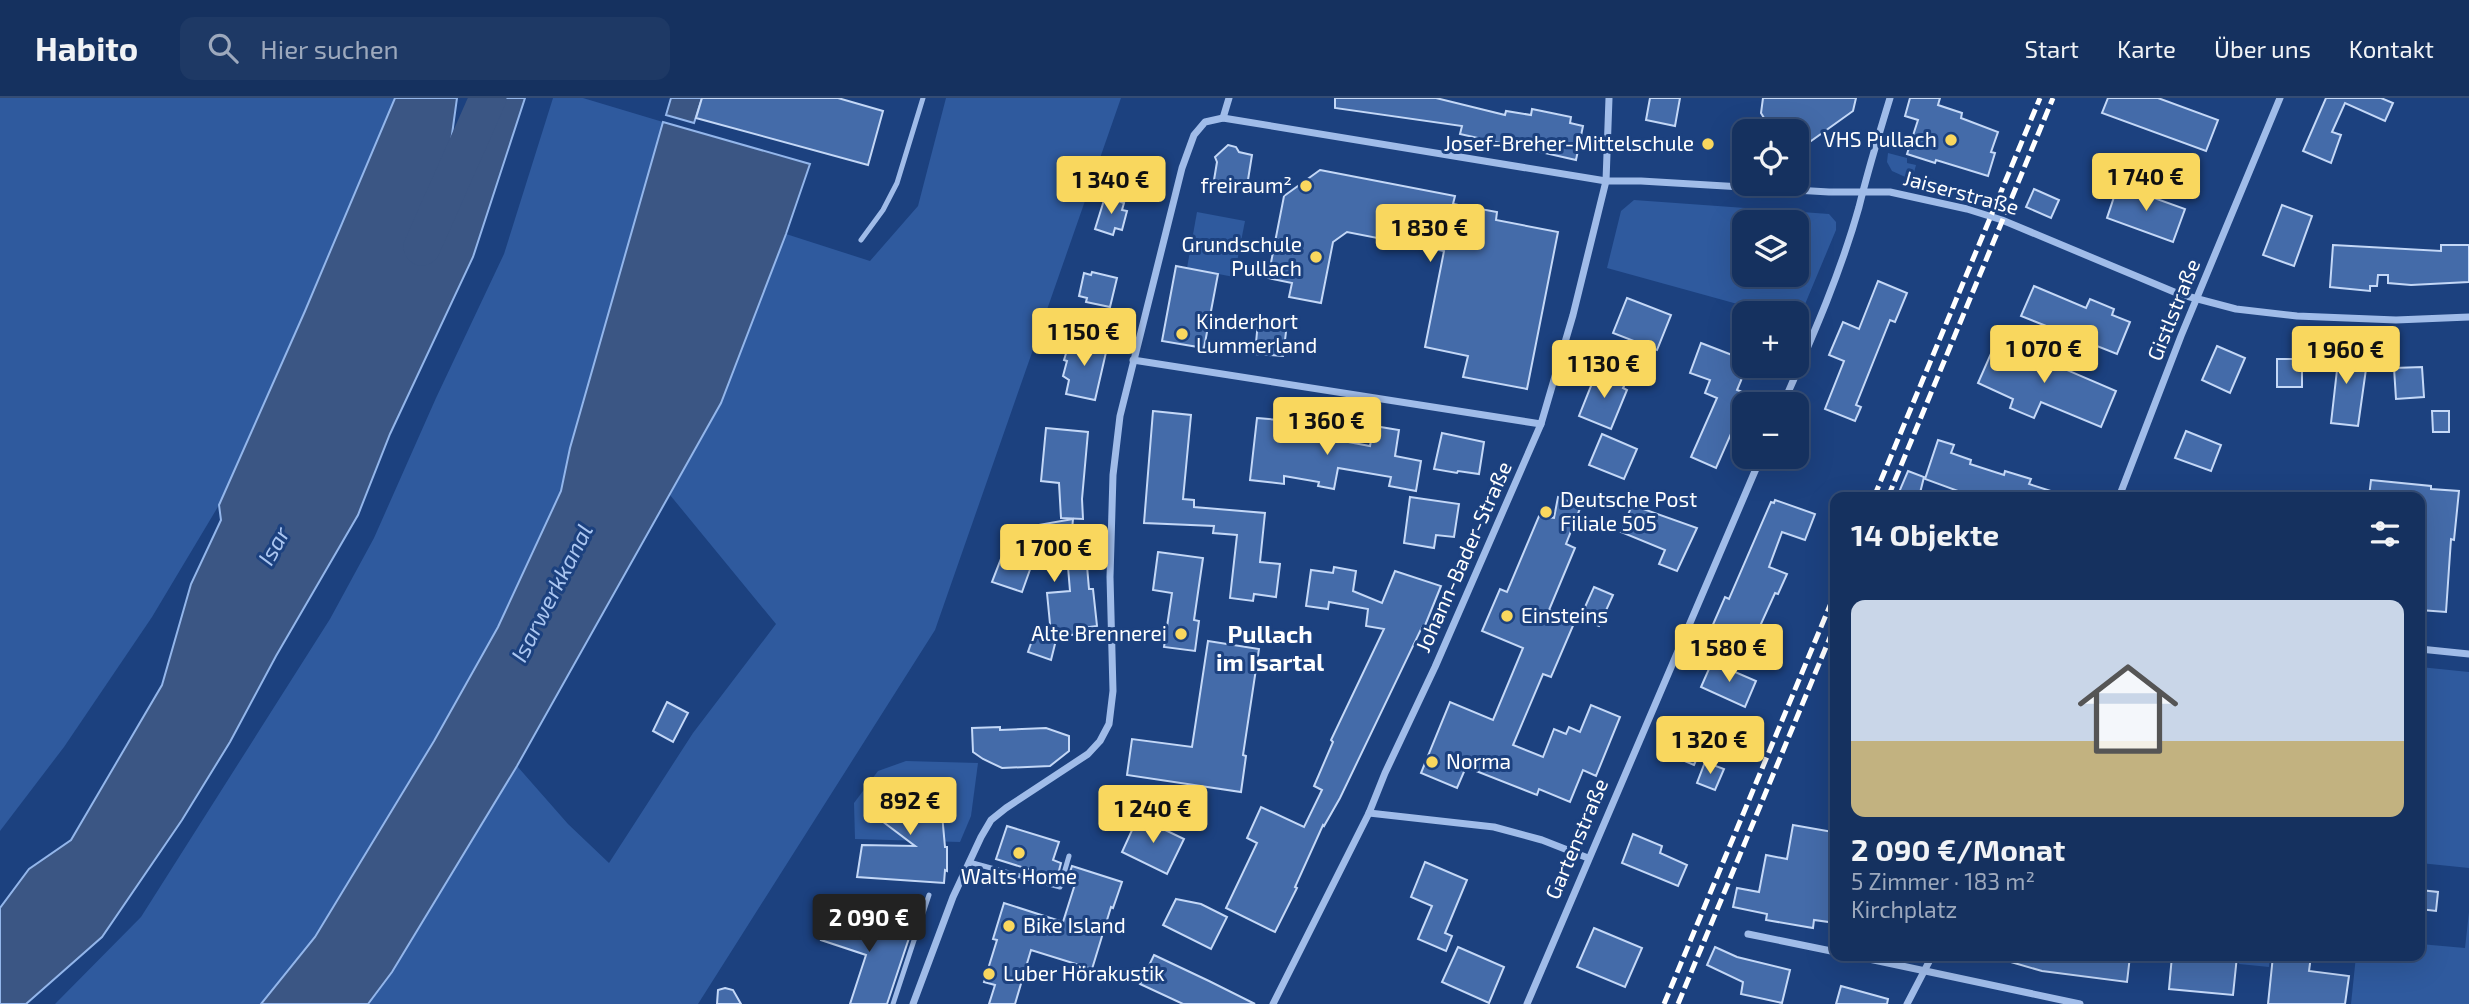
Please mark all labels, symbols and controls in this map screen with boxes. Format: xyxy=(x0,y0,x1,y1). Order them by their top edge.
search box xyxy=(180,17,670,80)
text: Habito xyxy=(35,28,138,68)
icon: search xyxy=(204,29,242,67)
text: Hier suchen xyxy=(260,33,399,64)
text: Start xyxy=(2025,34,2079,63)
text: Karte xyxy=(2117,34,2176,63)
text: Über uns xyxy=(2214,34,2311,63)
text: Kontakt xyxy=(2349,34,2434,63)
map controls xyxy=(1732,119,1809,469)
button: locate xyxy=(1732,119,1809,196)
place label: VHS Pullach xyxy=(1823,126,1937,151)
place label: Josef-Breher-Mittelschule xyxy=(1444,130,1694,155)
marker: VHS Pullach xyxy=(1943,132,1959,148)
marker: Josef-Breher-Mittelschule xyxy=(1700,136,1716,152)
pin: 1 740 € xyxy=(2081,153,2211,213)
pin: 1 340 € xyxy=(1046,156,1176,216)
text: 1 740 € xyxy=(2108,162,2184,190)
street label: Jaiserstraße xyxy=(1901,164,2022,219)
text: 1 340 € xyxy=(1073,165,1149,193)
place label: freiraum² xyxy=(1200,172,1292,197)
marker: freiraum² xyxy=(1298,178,1314,194)
pin: 1 830 € xyxy=(1365,204,1495,264)
button: layers xyxy=(1732,210,1809,287)
text: 1 830 € xyxy=(1392,213,1468,241)
place label: Grundschule Pullach xyxy=(1182,231,1302,280)
marker: Grundschule Pullach xyxy=(1308,249,1324,265)
street label: Gistlstraße xyxy=(2141,255,2204,364)
button: + xyxy=(1732,301,1809,378)
pin: 1 150 € xyxy=(1019,308,1149,368)
place label: Kinderhort Lummerland xyxy=(1196,308,1317,357)
text: 1 150 € xyxy=(1048,317,1120,345)
marker: Kinderhort Lummerland xyxy=(1174,326,1190,342)
pin: 1 070 € xyxy=(1979,326,2109,385)
pin: 1 960 € xyxy=(2281,327,2411,386)
text: 1 070 € xyxy=(2006,334,2082,362)
text: 1 960 € xyxy=(2308,335,2384,363)
pin: 1 130 € xyxy=(1539,341,1669,400)
text: 1 130 € xyxy=(1568,349,1640,377)
button: − xyxy=(1732,392,1809,469)
pin: 1 360 € xyxy=(1262,398,1392,457)
text: 1 360 € xyxy=(1289,406,1365,434)
street label: Johann-Bader-Straße xyxy=(1409,457,1516,656)
place label: Deutsche Post Filiale 505 xyxy=(1560,486,1697,535)
marker: Deutsche Post Filiale 505 xyxy=(1538,504,1554,520)
icon: filters xyxy=(2366,515,2404,553)
text: 14 Objekte xyxy=(1851,516,1999,552)
water label: Isarwerkkanal xyxy=(504,519,598,666)
water label: Isar xyxy=(251,521,295,570)
pin: 1 700 € xyxy=(989,524,1119,584)
text: 1 700 € xyxy=(1016,533,1092,561)
place label: Einsteins xyxy=(1521,602,1608,627)
marker: Einsteins xyxy=(1499,608,1515,624)
district label: Pullach im Isartal xyxy=(1216,619,1324,676)
place label: Alte Brennerei xyxy=(1031,620,1167,645)
pin: 1 580 € xyxy=(1664,624,1794,684)
marker: Alte Brennerei xyxy=(1173,626,1189,642)
text: 1 580 € xyxy=(1691,633,1767,661)
icon: home xyxy=(2065,646,2191,772)
pin: 1 320 € xyxy=(1645,716,1775,776)
text: 1 320 € xyxy=(1672,725,1748,753)
place label: Norma xyxy=(1446,748,1511,773)
marker: Norma xyxy=(1424,754,1440,770)
street label: Gartenstraße xyxy=(1539,774,1612,903)
pin: 892 € xyxy=(861,778,959,837)
text: 892 € xyxy=(880,786,941,814)
pin: 1 240 € xyxy=(1088,786,1218,845)
text: 1 240 € xyxy=(1114,794,1192,822)
text: 2 090 €/Monat xyxy=(1851,831,2065,867)
marker: Walts Home xyxy=(1011,845,1027,861)
place label: Walts Home xyxy=(961,863,1077,888)
text: 5 Zimmer · 183 m² xyxy=(1851,867,2035,895)
pin: 2 090 € xyxy=(804,894,934,954)
text: Kirchplatz xyxy=(1851,895,1957,923)
text: 2 090 € xyxy=(829,903,909,931)
place label: Bike Island xyxy=(1023,912,1126,937)
marker: Bike Island xyxy=(1001,918,1017,934)
place label: Luber Hörakustik xyxy=(1003,960,1165,985)
marker: Luber Hörakustik xyxy=(981,966,997,982)

